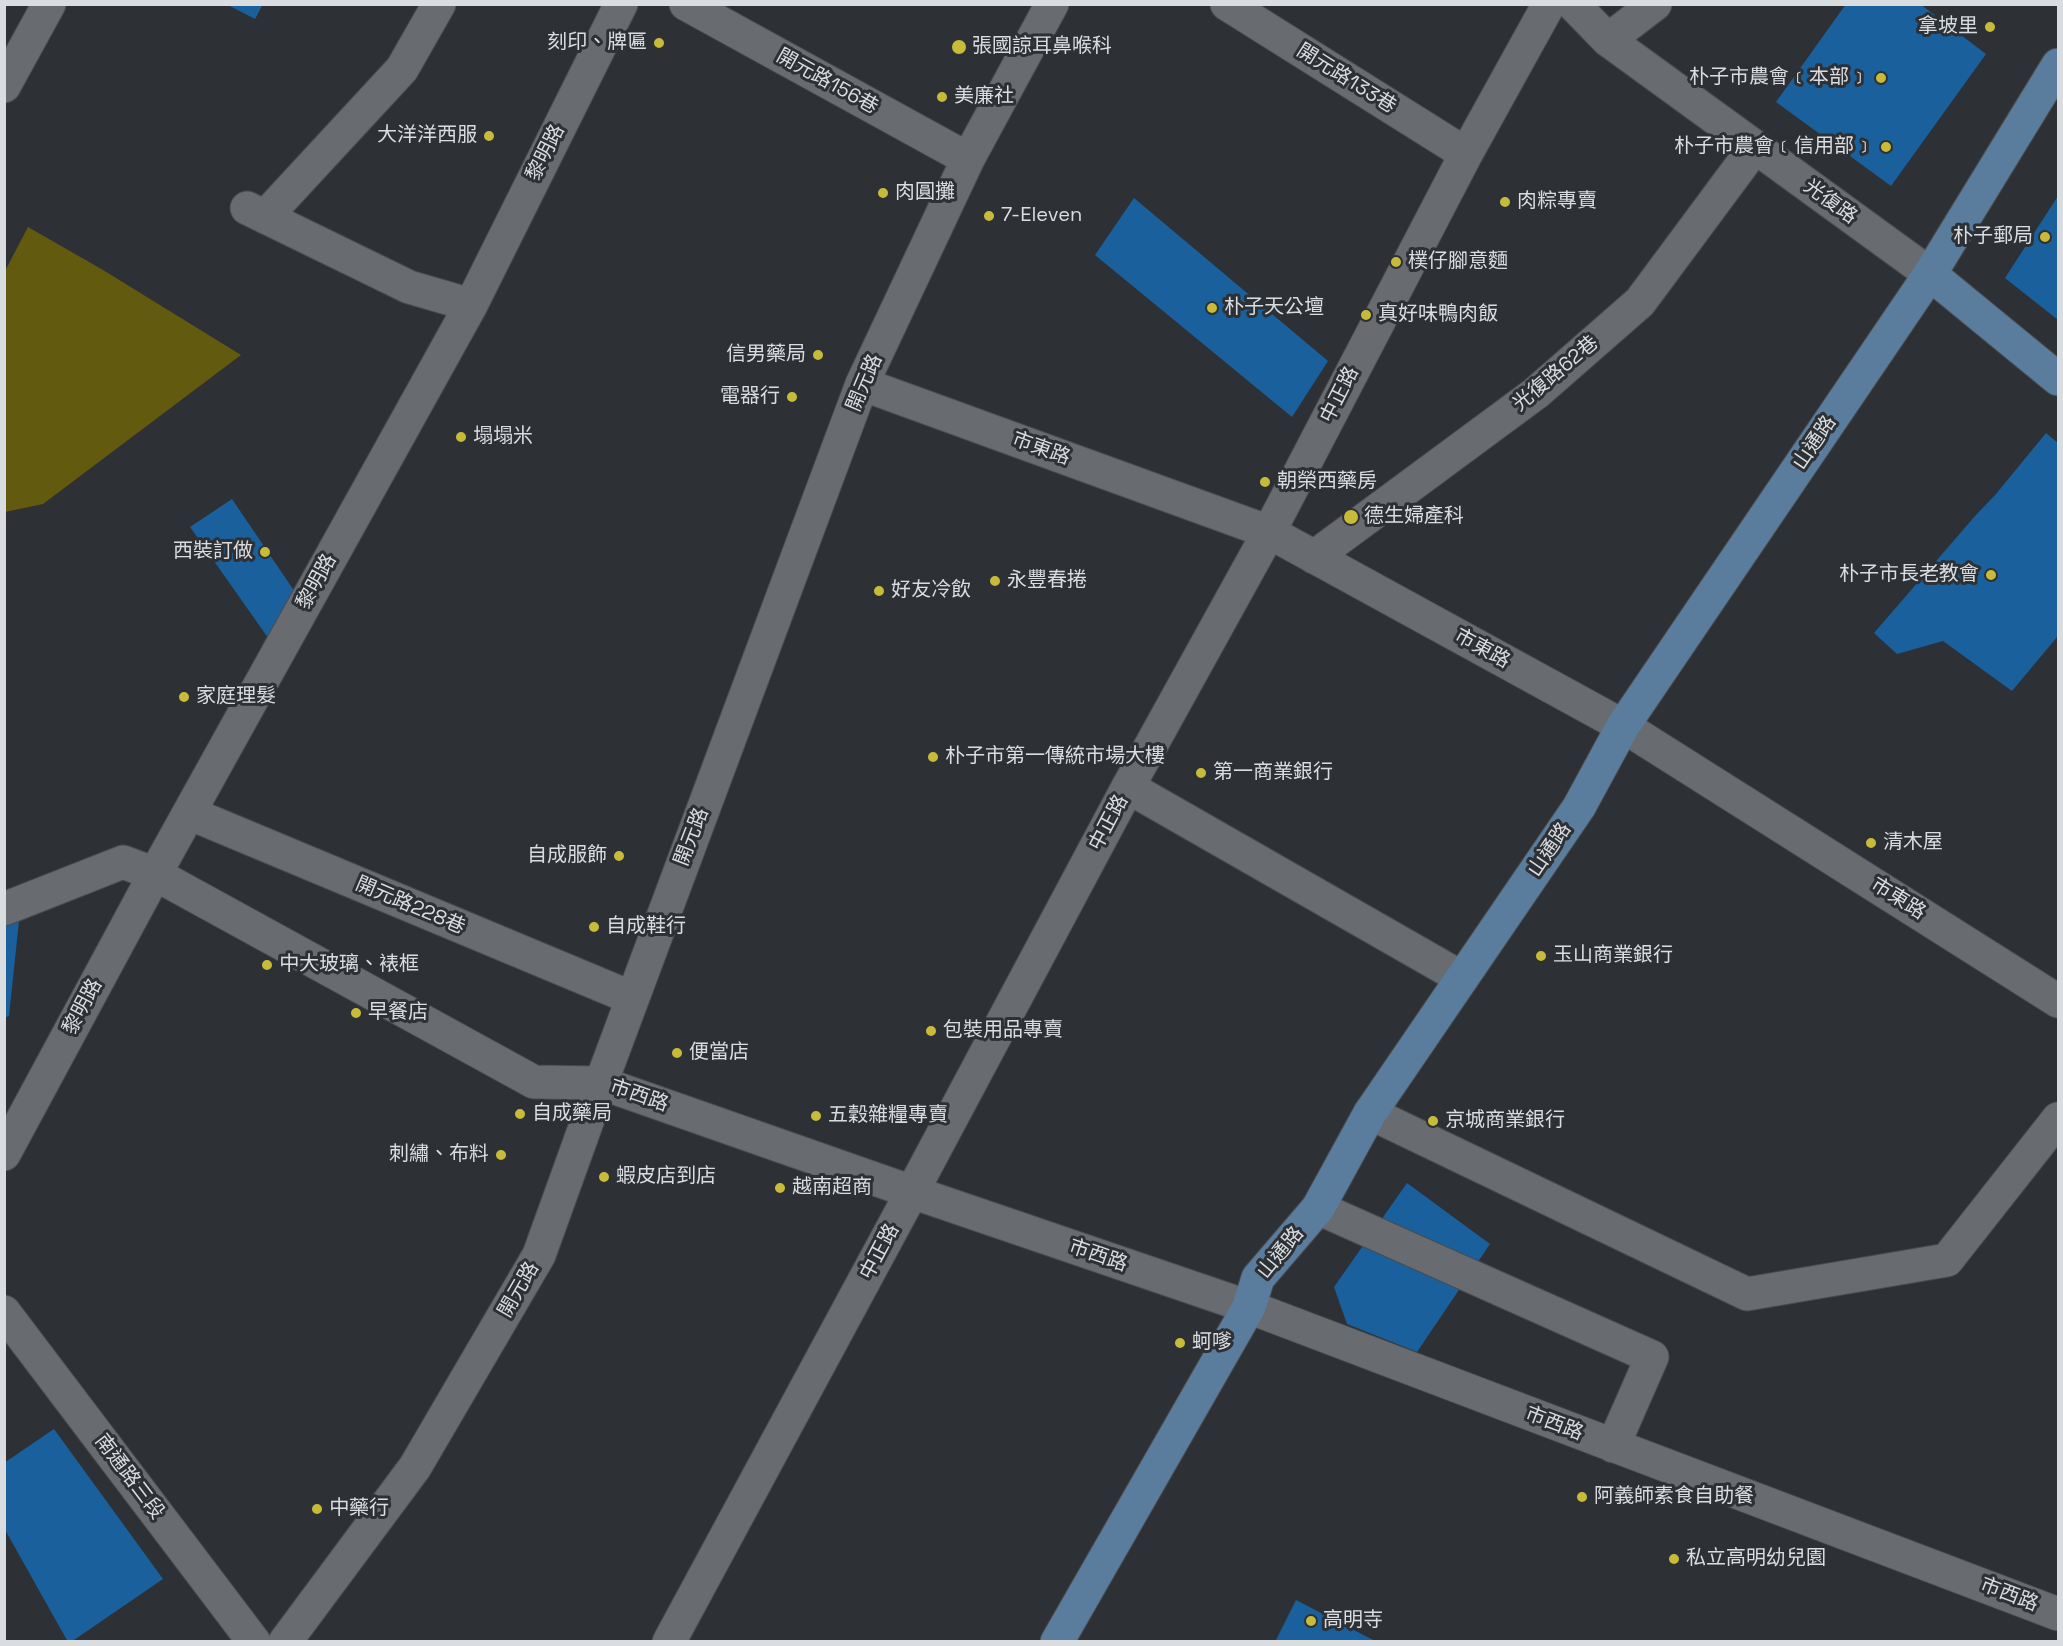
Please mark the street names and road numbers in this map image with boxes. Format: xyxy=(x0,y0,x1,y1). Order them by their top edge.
street label: 開元路133巷 xyxy=(1292,39,1400,119)
street label: 開元路156巷 xyxy=(772,44,882,120)
street label: 黎明路 xyxy=(522,121,570,185)
street label: 光復路 xyxy=(1799,175,1861,229)
street label: 光復路62巷 xyxy=(1508,331,1604,417)
street label: 開元路 xyxy=(842,351,888,415)
street label: 中正路 xyxy=(1316,363,1364,427)
street label: 山通路 xyxy=(1788,411,1842,475)
street label: 市東路 xyxy=(1009,427,1073,471)
street label: 黎明路 xyxy=(292,550,342,614)
street label: 市東路 xyxy=(1450,624,1514,674)
street label: 中正路 xyxy=(1084,791,1134,855)
street label: 開元路 xyxy=(670,805,714,869)
street label: 山通路 xyxy=(1523,818,1577,882)
street label: 開元路228巷 xyxy=(352,872,468,940)
street label: 市東路 xyxy=(1866,873,1930,925)
street label: 黎明路 xyxy=(58,975,108,1039)
street label: 市西路 xyxy=(607,1075,671,1117)
street label: 中正路 xyxy=(855,1220,905,1284)
street label: 山通路 xyxy=(1253,1222,1309,1284)
street label: 市西路 xyxy=(1066,1235,1130,1277)
street label: 開元路 xyxy=(494,1258,544,1322)
street label: 市西路 xyxy=(1522,1402,1586,1446)
street label: 南通路三段 xyxy=(89,1430,169,1524)
street label: 市西路 xyxy=(1977,1573,2041,1617)

